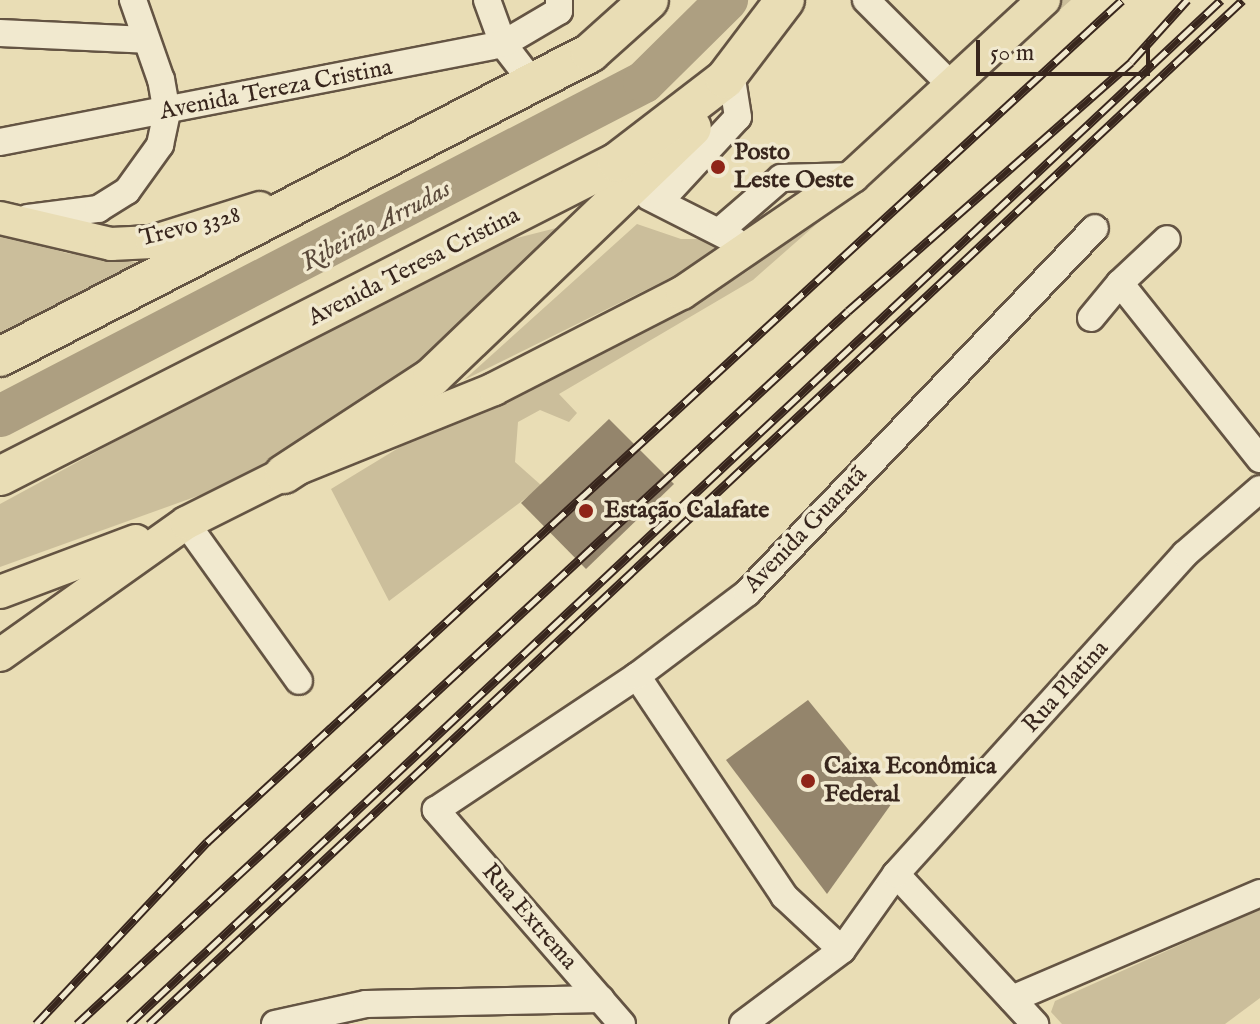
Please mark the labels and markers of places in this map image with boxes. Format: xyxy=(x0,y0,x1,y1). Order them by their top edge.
place label: Posto Leste Oeste xyxy=(734,139,854,195)
marker: Posto Leste Oeste xyxy=(709,158,727,176)
place label: Estação Calafate xyxy=(604,497,769,525)
marker: Estação Calafate xyxy=(575,500,597,522)
place label: Caixa Econômica Federal xyxy=(824,753,996,809)
marker: Caixa Econômica Federal xyxy=(799,772,817,790)

